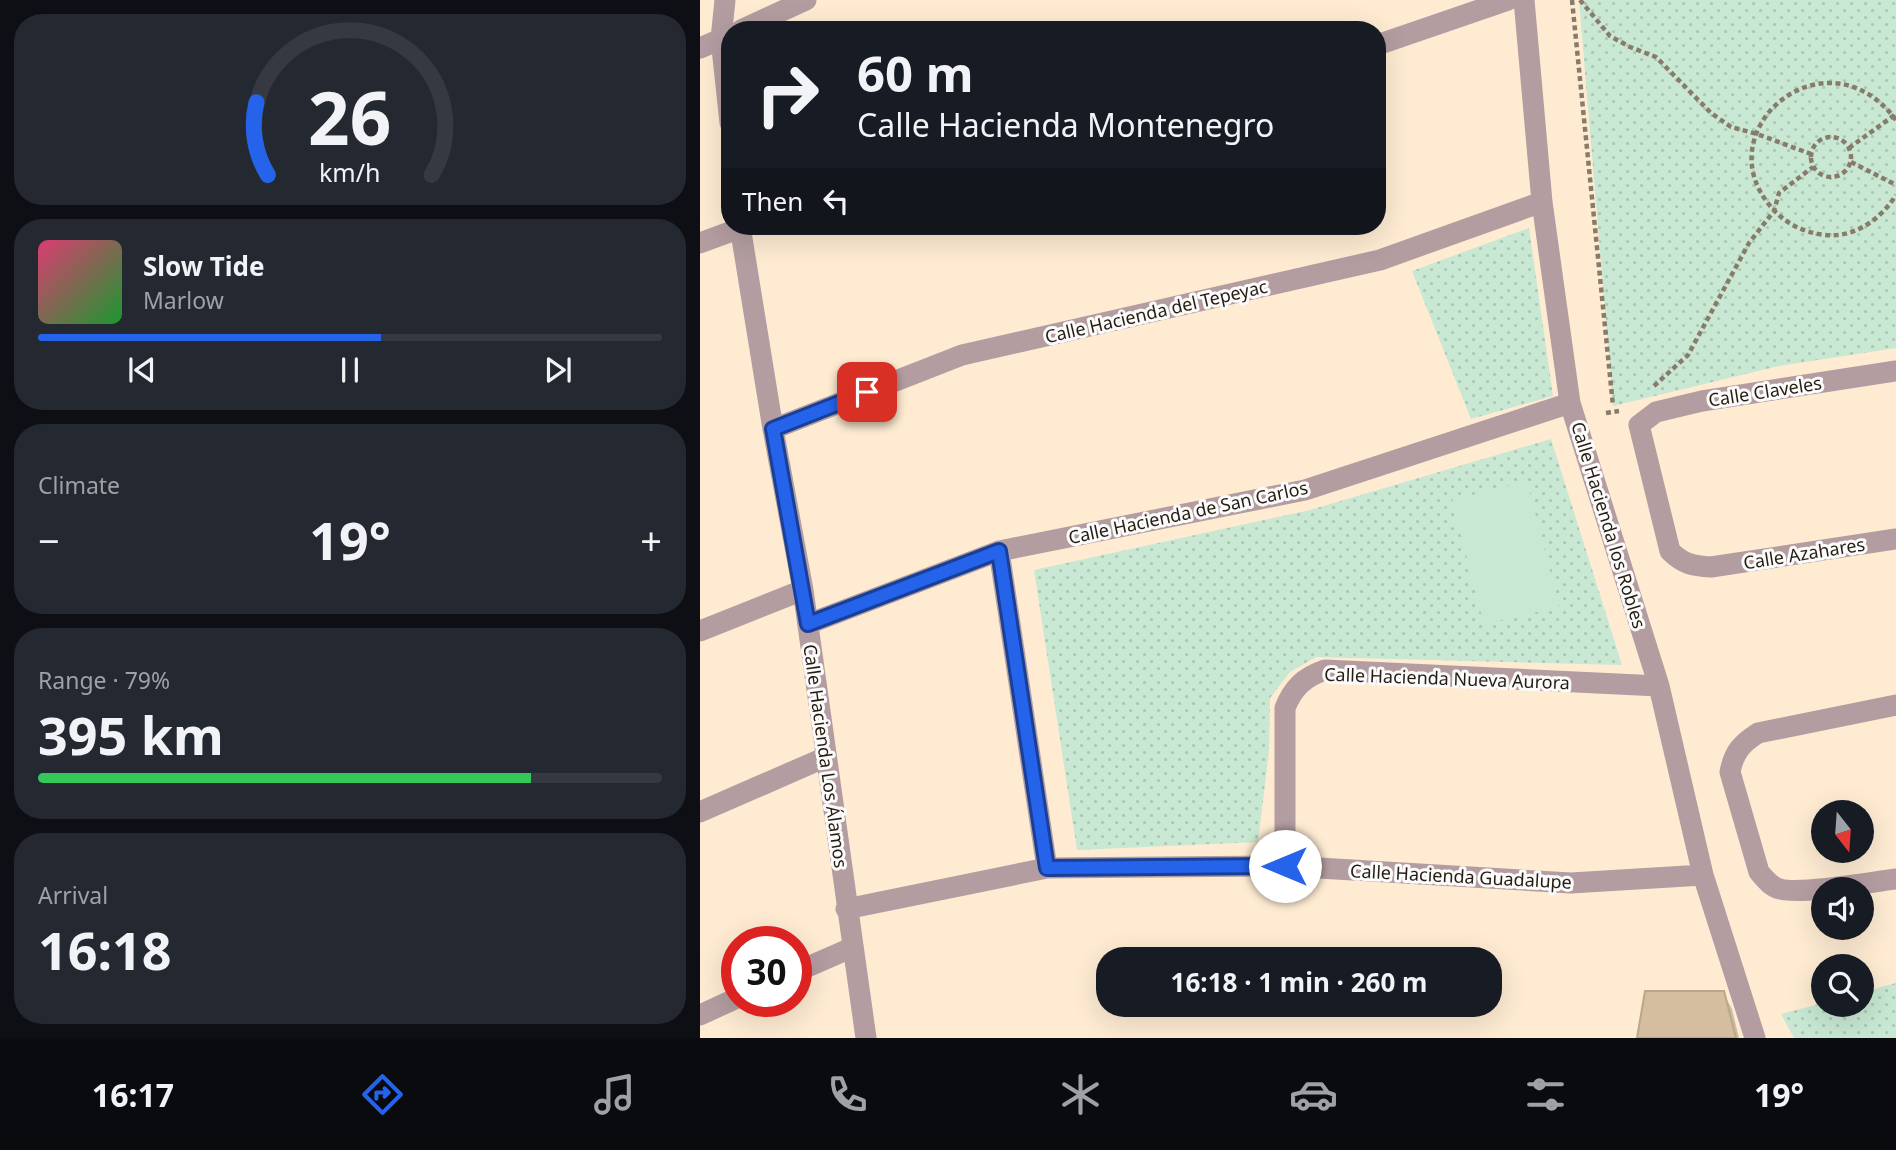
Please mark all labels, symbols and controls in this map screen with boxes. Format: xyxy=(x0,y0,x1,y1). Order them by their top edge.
text: 60 m xyxy=(857,40,974,106)
icon: right xyxy=(742,49,833,140)
text: 26 xyxy=(308,68,392,167)
text: Calle Hacienda Montenegro xyxy=(857,103,1274,146)
text: km/h xyxy=(319,155,381,189)
icon: left xyxy=(817,182,855,220)
text: Then xyxy=(742,183,803,219)
text: Slow Tide xyxy=(143,248,265,284)
street label: Calle Hacienda del Tepeyac xyxy=(1042,274,1270,348)
text: Marlow xyxy=(143,284,224,316)
icon: previous xyxy=(123,351,161,389)
icon: pause xyxy=(331,351,369,389)
icon: next xyxy=(539,351,577,389)
pin xyxy=(837,362,897,422)
street label: Calle Claveles xyxy=(1707,370,1823,412)
icon: arrive xyxy=(848,373,886,411)
street label: Calle Hacienda los Robles xyxy=(1566,419,1652,631)
text: Climate xyxy=(38,469,120,501)
street label: Calle Hacienda de San Carlos xyxy=(1066,475,1310,549)
text: 19° xyxy=(309,504,391,575)
text: − xyxy=(38,514,60,566)
text: + xyxy=(640,514,662,566)
street label: Calle Azahares xyxy=(1742,532,1866,574)
street label: Calle Hacienda Los Álamos xyxy=(798,643,854,869)
street label: Calle Hacienda Nueva Aurora xyxy=(1324,662,1570,694)
text: Range · 79% xyxy=(38,664,170,696)
text: 395 km xyxy=(38,699,224,770)
north arrow xyxy=(1811,800,1874,863)
map controls xyxy=(1811,800,1874,1017)
position arrow xyxy=(1248,829,1322,903)
street label: Calle Hacienda Guadalupe xyxy=(1350,858,1572,894)
button: sound xyxy=(1811,877,1874,940)
text: Arrival xyxy=(38,879,108,911)
text: 16:18 xyxy=(38,914,172,985)
speed limit sign: 30 xyxy=(721,926,812,1017)
button: search xyxy=(1811,954,1874,1017)
text: 16:18 · 1 min · 260 m xyxy=(1171,964,1427,1000)
icon: directions xyxy=(358,1070,407,1119)
icon: music xyxy=(590,1070,639,1119)
icon: phone xyxy=(823,1070,872,1119)
icon: climate xyxy=(1056,1070,1105,1119)
icon: car xyxy=(1289,1070,1338,1119)
icon: filters xyxy=(1521,1070,1570,1119)
text: 16:17 xyxy=(92,1073,174,1116)
text: 19° xyxy=(1754,1073,1804,1116)

